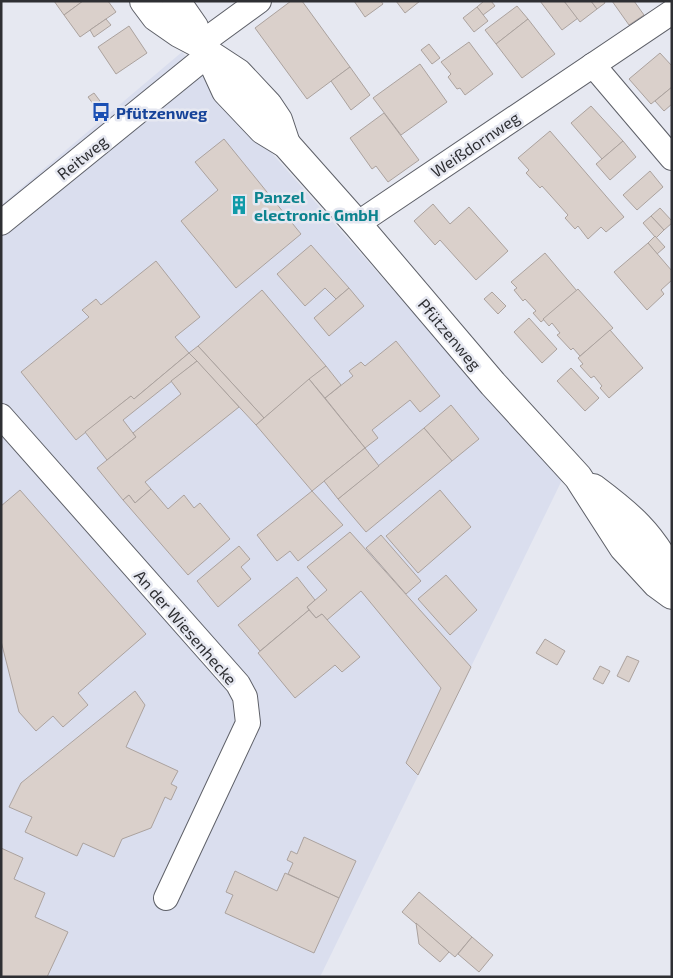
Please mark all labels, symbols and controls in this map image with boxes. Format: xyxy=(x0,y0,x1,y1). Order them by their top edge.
bus stop icon: Pfützenweg xyxy=(90,101,112,123)
place label: Pfützenweg xyxy=(116,103,208,122)
street label: Weißdornweg xyxy=(427,107,523,181)
street label: Reitweg xyxy=(53,131,111,183)
place label: Panzel electronic GmbH xyxy=(254,187,379,224)
building icon: Panzel electronic GmbH xyxy=(228,194,250,216)
street label: Pfützenweg xyxy=(415,294,485,374)
street label: An der Wiesenhecke xyxy=(131,566,241,688)

